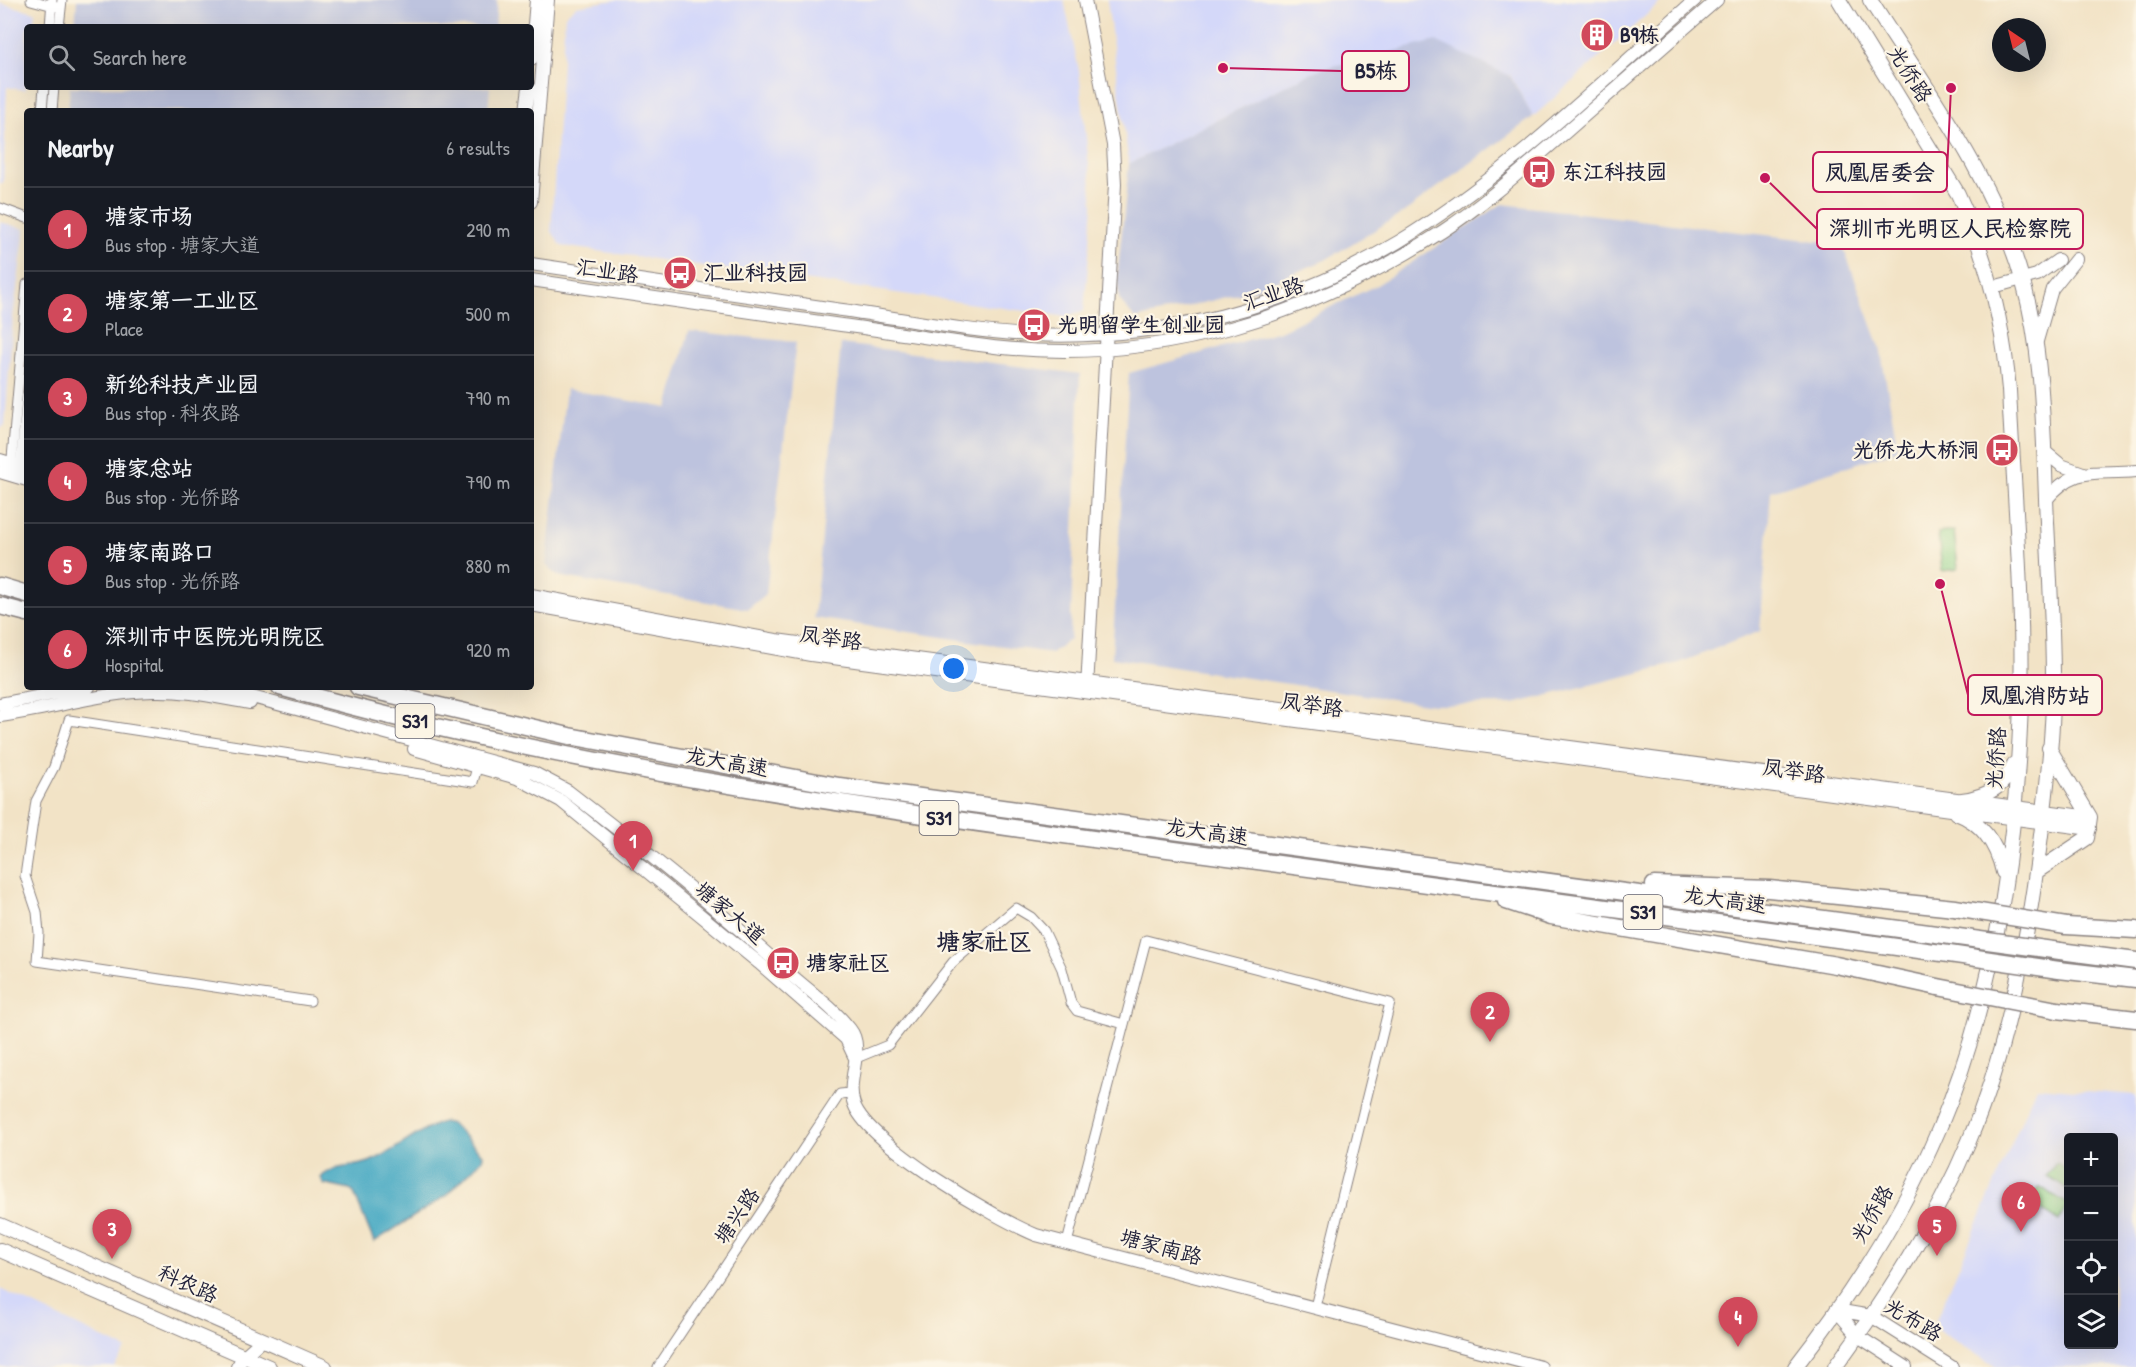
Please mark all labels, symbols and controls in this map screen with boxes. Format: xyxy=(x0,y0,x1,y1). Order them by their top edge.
building icon: B9栋 xyxy=(1579,17,1615,53)
north arrow xyxy=(1992,18,2046,72)
place label: B9栋 xyxy=(1620,20,1659,49)
search box xyxy=(24,24,534,90)
street label: 光侨路 xyxy=(1881,39,1939,108)
icon: search xyxy=(45,41,78,74)
text: Search here xyxy=(93,42,187,72)
callout: B5栋 xyxy=(1342,51,1409,91)
text: B5栋 xyxy=(1355,55,1397,85)
text: Nearby xyxy=(48,130,114,165)
text: 6 results xyxy=(446,134,510,161)
callout: 凤凰居委会 xyxy=(1813,152,1947,192)
bus stop icon: 东江科技园 xyxy=(1521,154,1557,190)
place label: 东江科技园 xyxy=(1562,157,1667,186)
text: 凤凰居委会 xyxy=(1825,157,1935,187)
text: 塘家市场 xyxy=(105,201,193,231)
callout: 深圳市光明区人民检察院 xyxy=(1817,209,2083,249)
text: 深圳市光明区人民检察院 xyxy=(1829,213,2071,243)
text: 1 xyxy=(64,216,71,243)
text: 290 m xyxy=(466,216,510,243)
text: Bus stop · 塘家大道 xyxy=(105,231,260,258)
street label: 汇业路 xyxy=(574,252,640,289)
bus stop icon: 汇业科技园 xyxy=(662,255,698,291)
place label: 汇业科技园 xyxy=(703,258,808,287)
street label: 汇业路 xyxy=(1238,270,1307,317)
text: 塘家第一工业区 xyxy=(105,285,259,315)
text: 2 xyxy=(63,300,72,327)
text: 500 m xyxy=(465,300,510,327)
bus stop icon: 光明留学生创业园 xyxy=(1016,307,1052,343)
place label: 光明留学生创业园 xyxy=(1057,310,1225,339)
text: Place xyxy=(105,315,144,342)
text: 新纶科技产业园 xyxy=(105,369,259,399)
text: 3 xyxy=(63,384,72,411)
text: 790 m xyxy=(466,384,510,411)
text: Bus stop · 科农路 xyxy=(105,399,240,426)
bus stop icon: 光侨龙大桥洞 xyxy=(1984,432,2020,468)
place label: 光侨龙大桥洞 xyxy=(1853,435,1979,464)
text: 塘家总站 xyxy=(105,453,193,483)
text: 4 xyxy=(64,468,71,495)
text: 790 m xyxy=(466,468,510,495)
text: Bus stop · 光侨路 xyxy=(105,483,240,510)
text: 塘家南路口 xyxy=(105,537,215,567)
text: 5 xyxy=(63,552,72,579)
text: 880 m xyxy=(466,552,510,579)
text: Bus stop · 光侨路 xyxy=(105,567,240,594)
street label: 凤举路 xyxy=(798,619,864,656)
text: 深圳市中医院光明院区 xyxy=(105,621,325,651)
text: 6 xyxy=(64,636,71,663)
text: 920 m xyxy=(466,636,510,663)
text: Hospital xyxy=(105,651,163,678)
your location xyxy=(939,654,968,683)
callout: 凤凰消防站 xyxy=(1968,675,2102,715)
text: 凤凰消防站 xyxy=(1980,680,2090,710)
street label: 凤举路 xyxy=(1279,686,1345,723)
road number: S31 xyxy=(396,704,434,738)
street label: 光侨路 xyxy=(1979,726,2012,790)
street label: 龙大高速 xyxy=(683,740,771,783)
street label: 凤举路 xyxy=(1761,752,1827,789)
road number: S31 xyxy=(920,801,958,835)
street label: 龙大高速 xyxy=(1163,811,1251,852)
pin: 1 xyxy=(614,822,652,871)
street label: 塘家大道 xyxy=(689,875,772,951)
street label: 龙大高速 xyxy=(1681,879,1769,920)
road number: S31 xyxy=(1624,895,1662,929)
district label: 塘家社区 xyxy=(936,925,1032,957)
bus stop icon: 塘家社区 xyxy=(765,945,801,981)
place label: 塘家社区 xyxy=(806,948,890,977)
pin: 2 xyxy=(1470,992,1510,1042)
map controls xyxy=(2064,1133,2118,1349)
button: + xyxy=(2064,1133,2118,1187)
street label: 光侨路 xyxy=(1843,1179,1900,1248)
street label: 塘兴路 xyxy=(707,1181,766,1250)
pin: 6 xyxy=(2002,1182,2040,1232)
button: − xyxy=(2064,1187,2118,1241)
pin: 5 xyxy=(1918,1206,1956,1256)
pin: 3 xyxy=(92,1210,132,1259)
street label: 塘家南路 xyxy=(1117,1222,1205,1271)
button: locate xyxy=(2064,1241,2118,1295)
street label: 科农路 xyxy=(154,1257,223,1310)
street label: 光布路 xyxy=(1879,1291,1948,1348)
button: layers xyxy=(2064,1295,2118,1349)
pin: 4 xyxy=(1718,1298,1758,1347)

